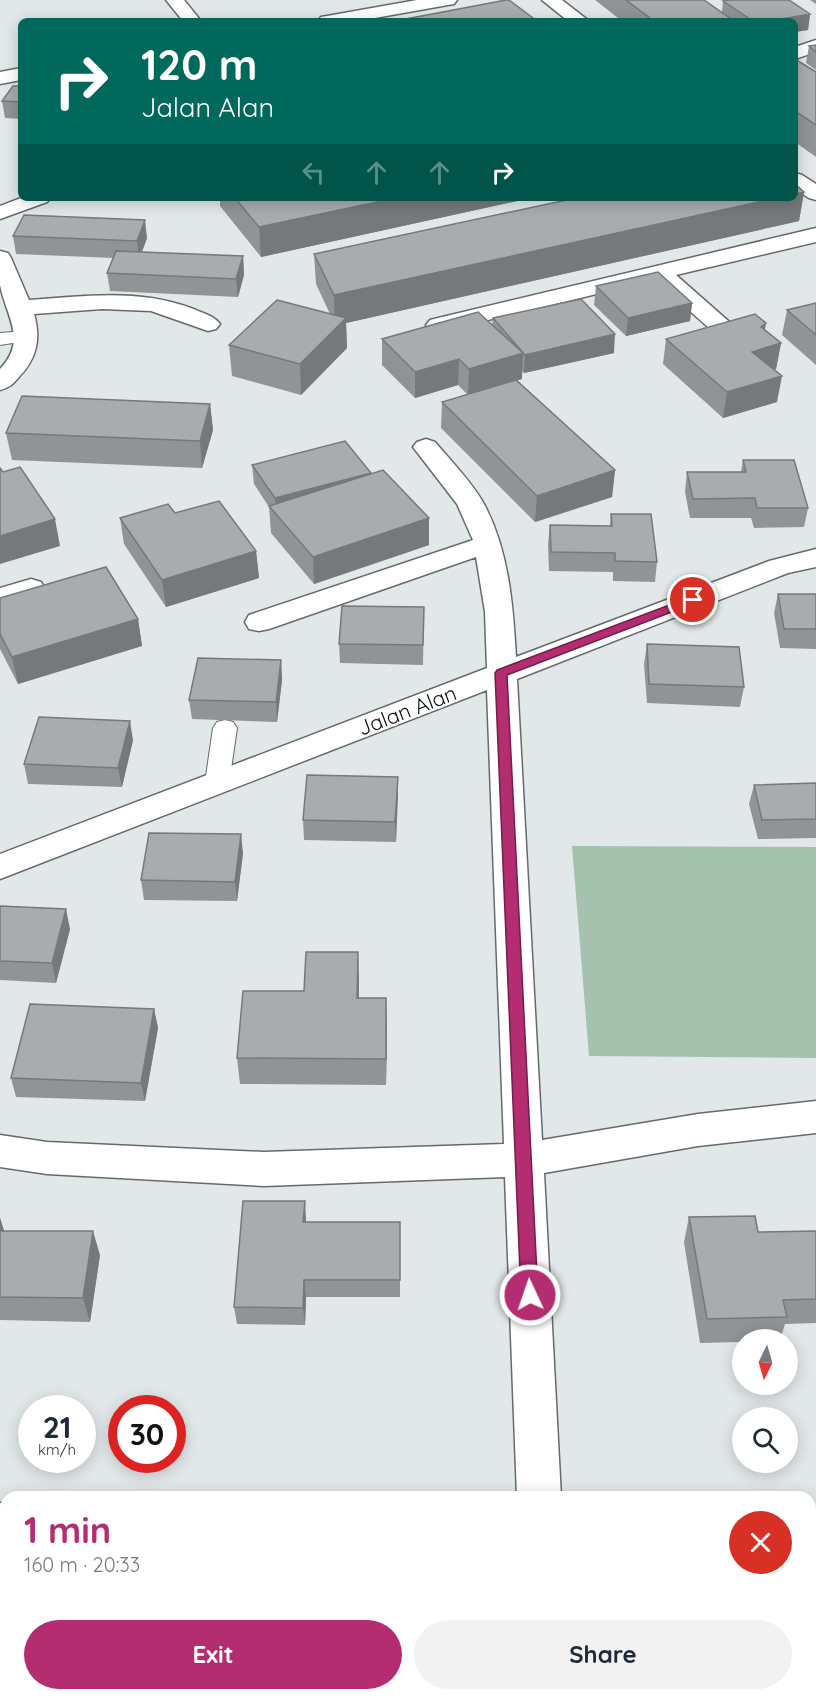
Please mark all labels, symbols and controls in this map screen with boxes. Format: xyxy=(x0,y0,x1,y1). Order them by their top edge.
text: 120 m xyxy=(141,38,258,91)
icon: right xyxy=(42,42,120,120)
text: Jalan Alan xyxy=(141,90,274,124)
icon: left xyxy=(297,156,330,189)
icon: ahead xyxy=(360,156,393,189)
icon: ahead xyxy=(423,156,456,189)
icon: right xyxy=(486,156,519,189)
pin xyxy=(667,574,718,625)
icon: arrive xyxy=(676,583,709,616)
street label: Jalan Alan xyxy=(354,679,460,741)
position arrow xyxy=(498,1263,562,1327)
north arrow xyxy=(732,1329,798,1395)
map controls xyxy=(732,1329,798,1473)
speed limit sign: 30 xyxy=(108,1395,186,1473)
button: search xyxy=(732,1407,798,1473)
text: 21 xyxy=(43,1408,71,1446)
text: km/h xyxy=(38,1440,76,1459)
text: 1 min xyxy=(24,1507,111,1552)
button: close xyxy=(729,1511,792,1574)
text: 160 m · 20:33 xyxy=(24,1552,140,1577)
button: Exit xyxy=(24,1620,402,1689)
button: Share xyxy=(414,1620,792,1689)

